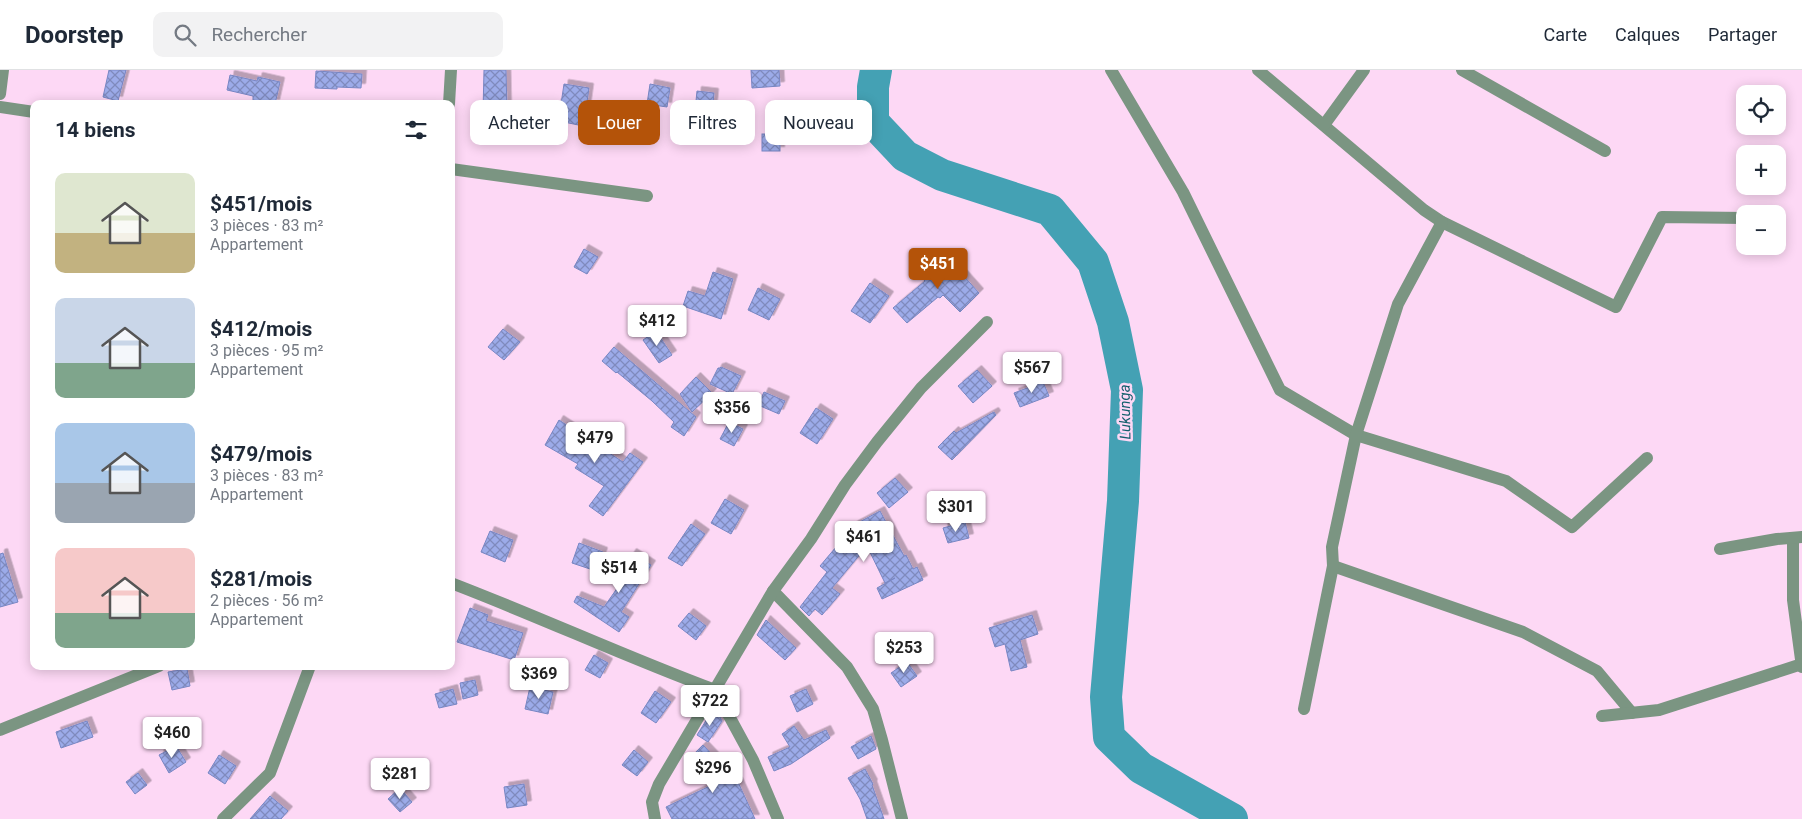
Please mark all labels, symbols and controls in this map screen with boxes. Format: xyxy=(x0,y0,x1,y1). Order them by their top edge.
search box xyxy=(153,12,503,57)
text: Doorstep xyxy=(25,21,123,49)
icon: search xyxy=(171,21,199,49)
text: Rechercher xyxy=(211,23,307,46)
text: Carte xyxy=(1544,24,1587,45)
text: Calques xyxy=(1615,24,1680,45)
text: Partager xyxy=(1708,24,1777,45)
map controls xyxy=(1736,85,1786,255)
button: locate xyxy=(1736,85,1786,135)
chip: Acheter xyxy=(470,100,568,145)
chip: Louer xyxy=(578,100,660,145)
chip: Filtres xyxy=(670,100,755,145)
chip: Nouveau xyxy=(765,100,872,145)
icon: filters xyxy=(402,116,430,144)
text: 14 biens xyxy=(55,118,136,142)
button: + xyxy=(1736,145,1786,195)
text: $451/mois xyxy=(210,192,312,216)
icon: home xyxy=(95,193,155,253)
button: − xyxy=(1736,205,1786,255)
text: 3 pièces · 83 m² xyxy=(210,216,323,235)
text: Appartement xyxy=(210,235,303,254)
pin: $451 xyxy=(908,248,968,290)
text: $451 xyxy=(920,254,956,273)
pin: $412 xyxy=(627,304,687,347)
text: $412 xyxy=(639,311,675,330)
text: $412/mois xyxy=(210,317,312,341)
icon: home xyxy=(95,318,155,378)
text: 3 pièces · 95 m² xyxy=(210,341,323,360)
pin: $567 xyxy=(1002,352,1062,394)
text: $567 xyxy=(1014,358,1050,377)
text: Appartement xyxy=(210,360,303,379)
water label: Lukunga xyxy=(1116,384,1134,440)
pin: $356 xyxy=(702,392,762,434)
text: $356 xyxy=(714,398,750,417)
pin: $479 xyxy=(565,422,625,464)
text: $479 xyxy=(577,428,613,447)
text: $479/mois xyxy=(210,442,312,466)
icon: home xyxy=(95,443,155,503)
text: 3 pièces · 83 m² xyxy=(210,466,323,485)
text: Appartement xyxy=(210,485,303,504)
pin: $301 xyxy=(926,490,986,533)
text: $301 xyxy=(938,497,974,516)
pin: $461 xyxy=(834,520,894,563)
text: $461 xyxy=(846,527,882,546)
pin: $514 xyxy=(589,552,649,594)
text: $514 xyxy=(601,558,637,577)
text: $281/mois xyxy=(210,567,312,591)
icon: home xyxy=(95,568,155,628)
text: 2 pièces · 56 m² xyxy=(210,591,323,610)
text: Appartement xyxy=(210,610,303,629)
pin: $253 xyxy=(874,632,934,674)
text: $253 xyxy=(886,638,922,657)
pin: $369 xyxy=(509,658,569,700)
text: $369 xyxy=(521,664,557,683)
pin: $722 xyxy=(680,684,740,727)
text: $722 xyxy=(692,691,728,710)
pin: $460 xyxy=(142,716,202,759)
text: $460 xyxy=(154,723,190,742)
pin: $296 xyxy=(683,752,743,794)
pin: $281 xyxy=(370,758,430,800)
text: $296 xyxy=(695,758,731,777)
text: $281 xyxy=(382,764,418,783)

